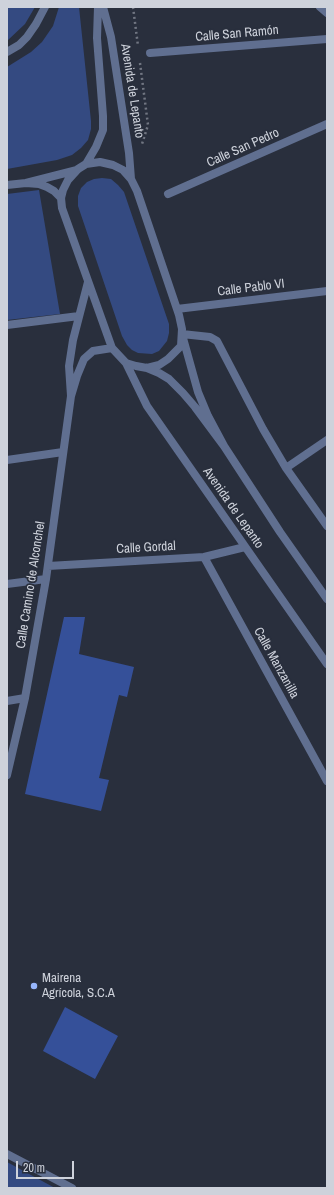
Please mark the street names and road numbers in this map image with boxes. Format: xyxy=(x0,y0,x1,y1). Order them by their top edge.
street label: Calle San Ramón xyxy=(195,23,279,45)
street label: Avenida de Lepanto xyxy=(117,43,147,139)
street label: Calle San Pedro xyxy=(204,125,282,171)
street label: Calle Pablo VI xyxy=(217,276,285,300)
street label: Avenida de Lepanto xyxy=(199,465,267,551)
street label: Calle Camino de Alconchel xyxy=(13,520,49,650)
street label: Calle Gordal xyxy=(116,539,176,557)
street label: Calle Manzanilla xyxy=(250,625,302,701)

